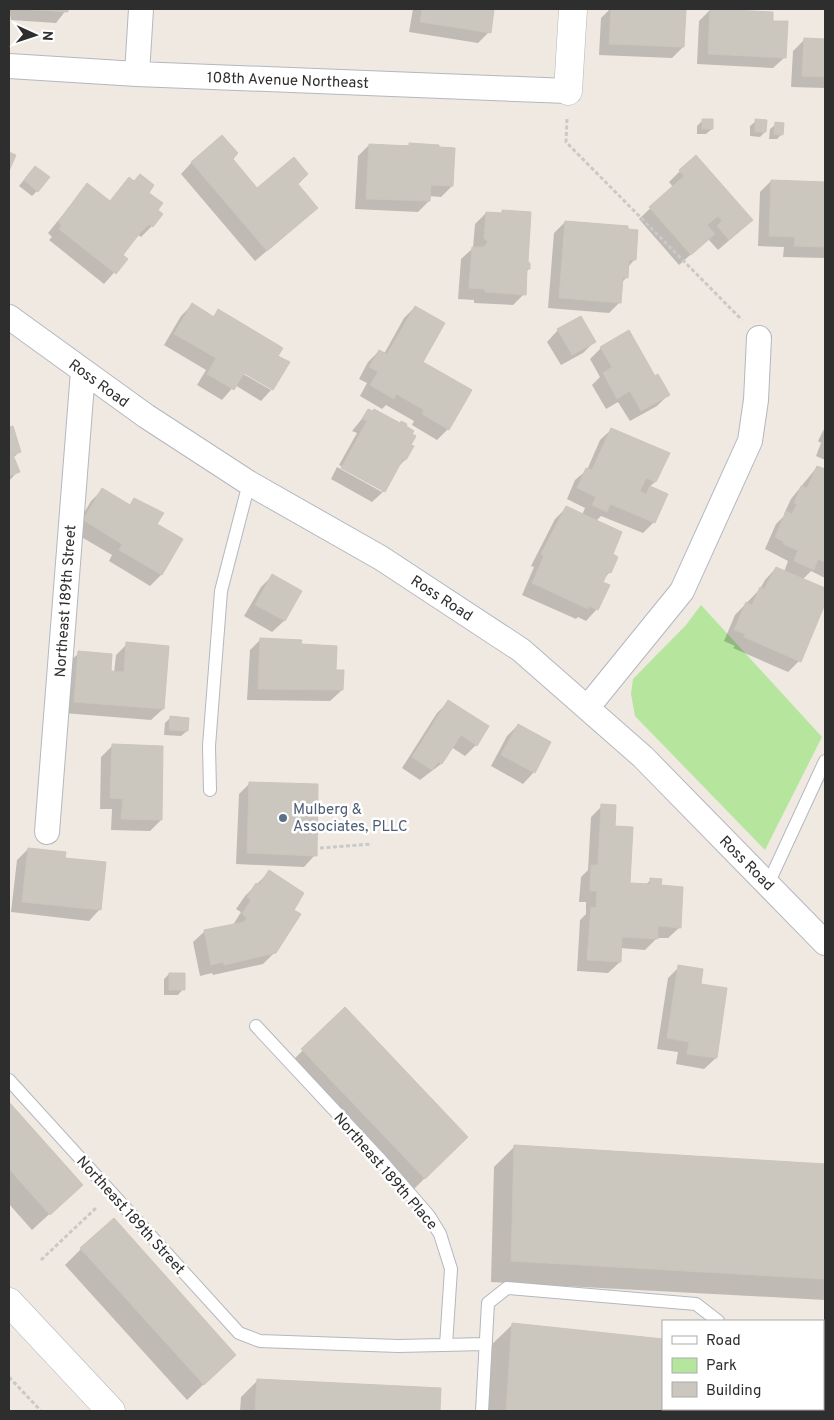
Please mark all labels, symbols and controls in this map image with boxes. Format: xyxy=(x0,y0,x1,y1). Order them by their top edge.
north arrow xyxy=(10,10,60,60)
text: N xyxy=(38,30,55,41)
street label: 108th Avenue Northeast xyxy=(207,69,369,94)
street label: Ross Road xyxy=(64,356,132,413)
street label: Northeast 189th Street xyxy=(52,524,81,678)
street label: Ross Road xyxy=(407,572,476,626)
place label: Mulberg & Associates, PLLC xyxy=(293,801,408,837)
marker: Mulberg & Associates, PLLC xyxy=(277,812,289,824)
street label: Ross Road xyxy=(714,833,777,896)
street label: Northeast 189th Place xyxy=(329,1110,441,1234)
street label: Northeast 189th Street xyxy=(72,1153,188,1279)
legend xyxy=(662,1320,824,1410)
text: Road xyxy=(706,1332,741,1351)
text: Park xyxy=(706,1357,737,1376)
text: Building xyxy=(706,1382,761,1401)

